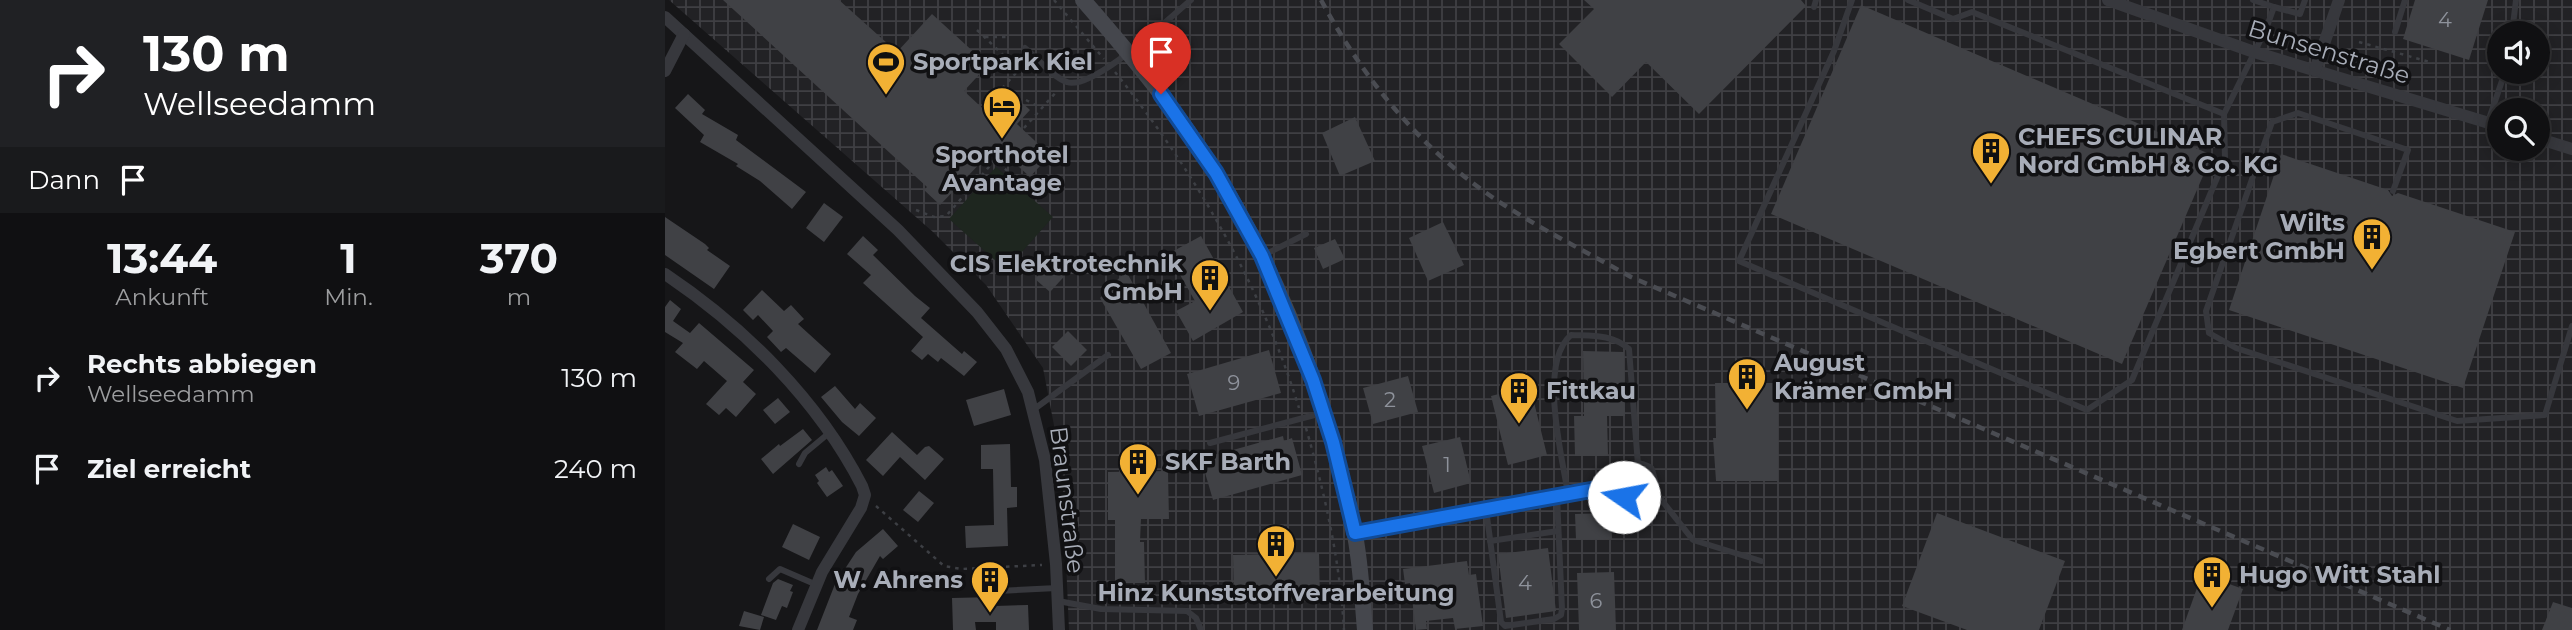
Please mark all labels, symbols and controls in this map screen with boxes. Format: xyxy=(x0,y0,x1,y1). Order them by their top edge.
house number: 4 xyxy=(2438,7,2452,32)
street label: Bunsenstraße xyxy=(2245,13,2414,90)
map controls xyxy=(2487,21,2550,161)
button: sound xyxy=(2487,21,2550,84)
pin xyxy=(1131,22,1191,94)
text: 130 m xyxy=(143,24,290,83)
icon: right xyxy=(28,28,119,119)
icon: arrive xyxy=(1142,33,1180,71)
sports icon: Sportpark Kiel xyxy=(865,41,907,96)
place label: Sportpark Kiel xyxy=(913,47,1093,76)
text: Wellseedamm xyxy=(143,84,376,123)
hotel icon: Sporthotel Avantage xyxy=(981,85,1023,140)
button: search xyxy=(2487,98,2550,161)
place label: CHEFS CULINAR Nord GmbH & Co. KG xyxy=(2018,122,2278,179)
building icon: CHEFS CULINAR Nord GmbH & Co. KG xyxy=(1970,130,2012,185)
place label: Sporthotel Avantage xyxy=(935,140,1069,197)
icon: arrive xyxy=(114,161,152,199)
text: Dann xyxy=(28,164,100,196)
place label: Wilts Egbert GmbH xyxy=(2173,208,2345,265)
building icon: Wilts Egbert GmbH xyxy=(2351,216,2393,271)
text: 13:44 xyxy=(107,232,217,284)
text: 1 xyxy=(340,232,357,284)
text: 370 xyxy=(480,232,558,284)
place label: CIS Elektrotechnik GmbH xyxy=(950,249,1183,306)
building icon: CIS Elektrotechnik GmbH xyxy=(1189,257,1231,312)
text: Ankunft xyxy=(115,283,209,311)
text: Min. xyxy=(324,283,373,311)
text: m xyxy=(507,283,531,311)
text: Rechts abbiegen xyxy=(87,348,317,380)
place label: August Krämer GmbH xyxy=(1773,348,1953,405)
building icon: August Krämer GmbH xyxy=(1726,356,1768,411)
icon: right xyxy=(28,359,66,397)
text: 130 m xyxy=(561,362,637,394)
house number: 9 xyxy=(1228,370,1240,395)
building icon: Fittkau xyxy=(1498,370,1540,425)
place label: Fittkau xyxy=(1546,376,1636,405)
text: Wellseedamm xyxy=(87,380,255,408)
house number: 2 xyxy=(1384,387,1396,412)
street label: Braunstraße xyxy=(1044,425,1091,575)
building icon: SKF Barth xyxy=(1117,441,1159,496)
place label: SKF Barth xyxy=(1165,447,1291,476)
icon: arrive xyxy=(28,450,66,488)
house number: 1 xyxy=(1443,452,1451,477)
text: Ziel erreicht xyxy=(87,453,251,485)
text: 240 m xyxy=(554,453,637,485)
position arrow xyxy=(1587,460,1661,534)
building icon: Hinz Kunststoffverarbeitung xyxy=(1255,523,1297,578)
building icon: Hugo Witt Stahl xyxy=(2191,554,2233,609)
building icon: W. Ahrens xyxy=(969,559,1011,614)
place label: Hugo Witt Stahl xyxy=(2239,560,2441,589)
place label: W. Ahrens xyxy=(833,565,963,594)
house number: 4 xyxy=(1518,570,1532,595)
place label: Hinz Kunststoffverarbeitung xyxy=(1097,578,1455,607)
house number: 6 xyxy=(1590,588,1603,613)

